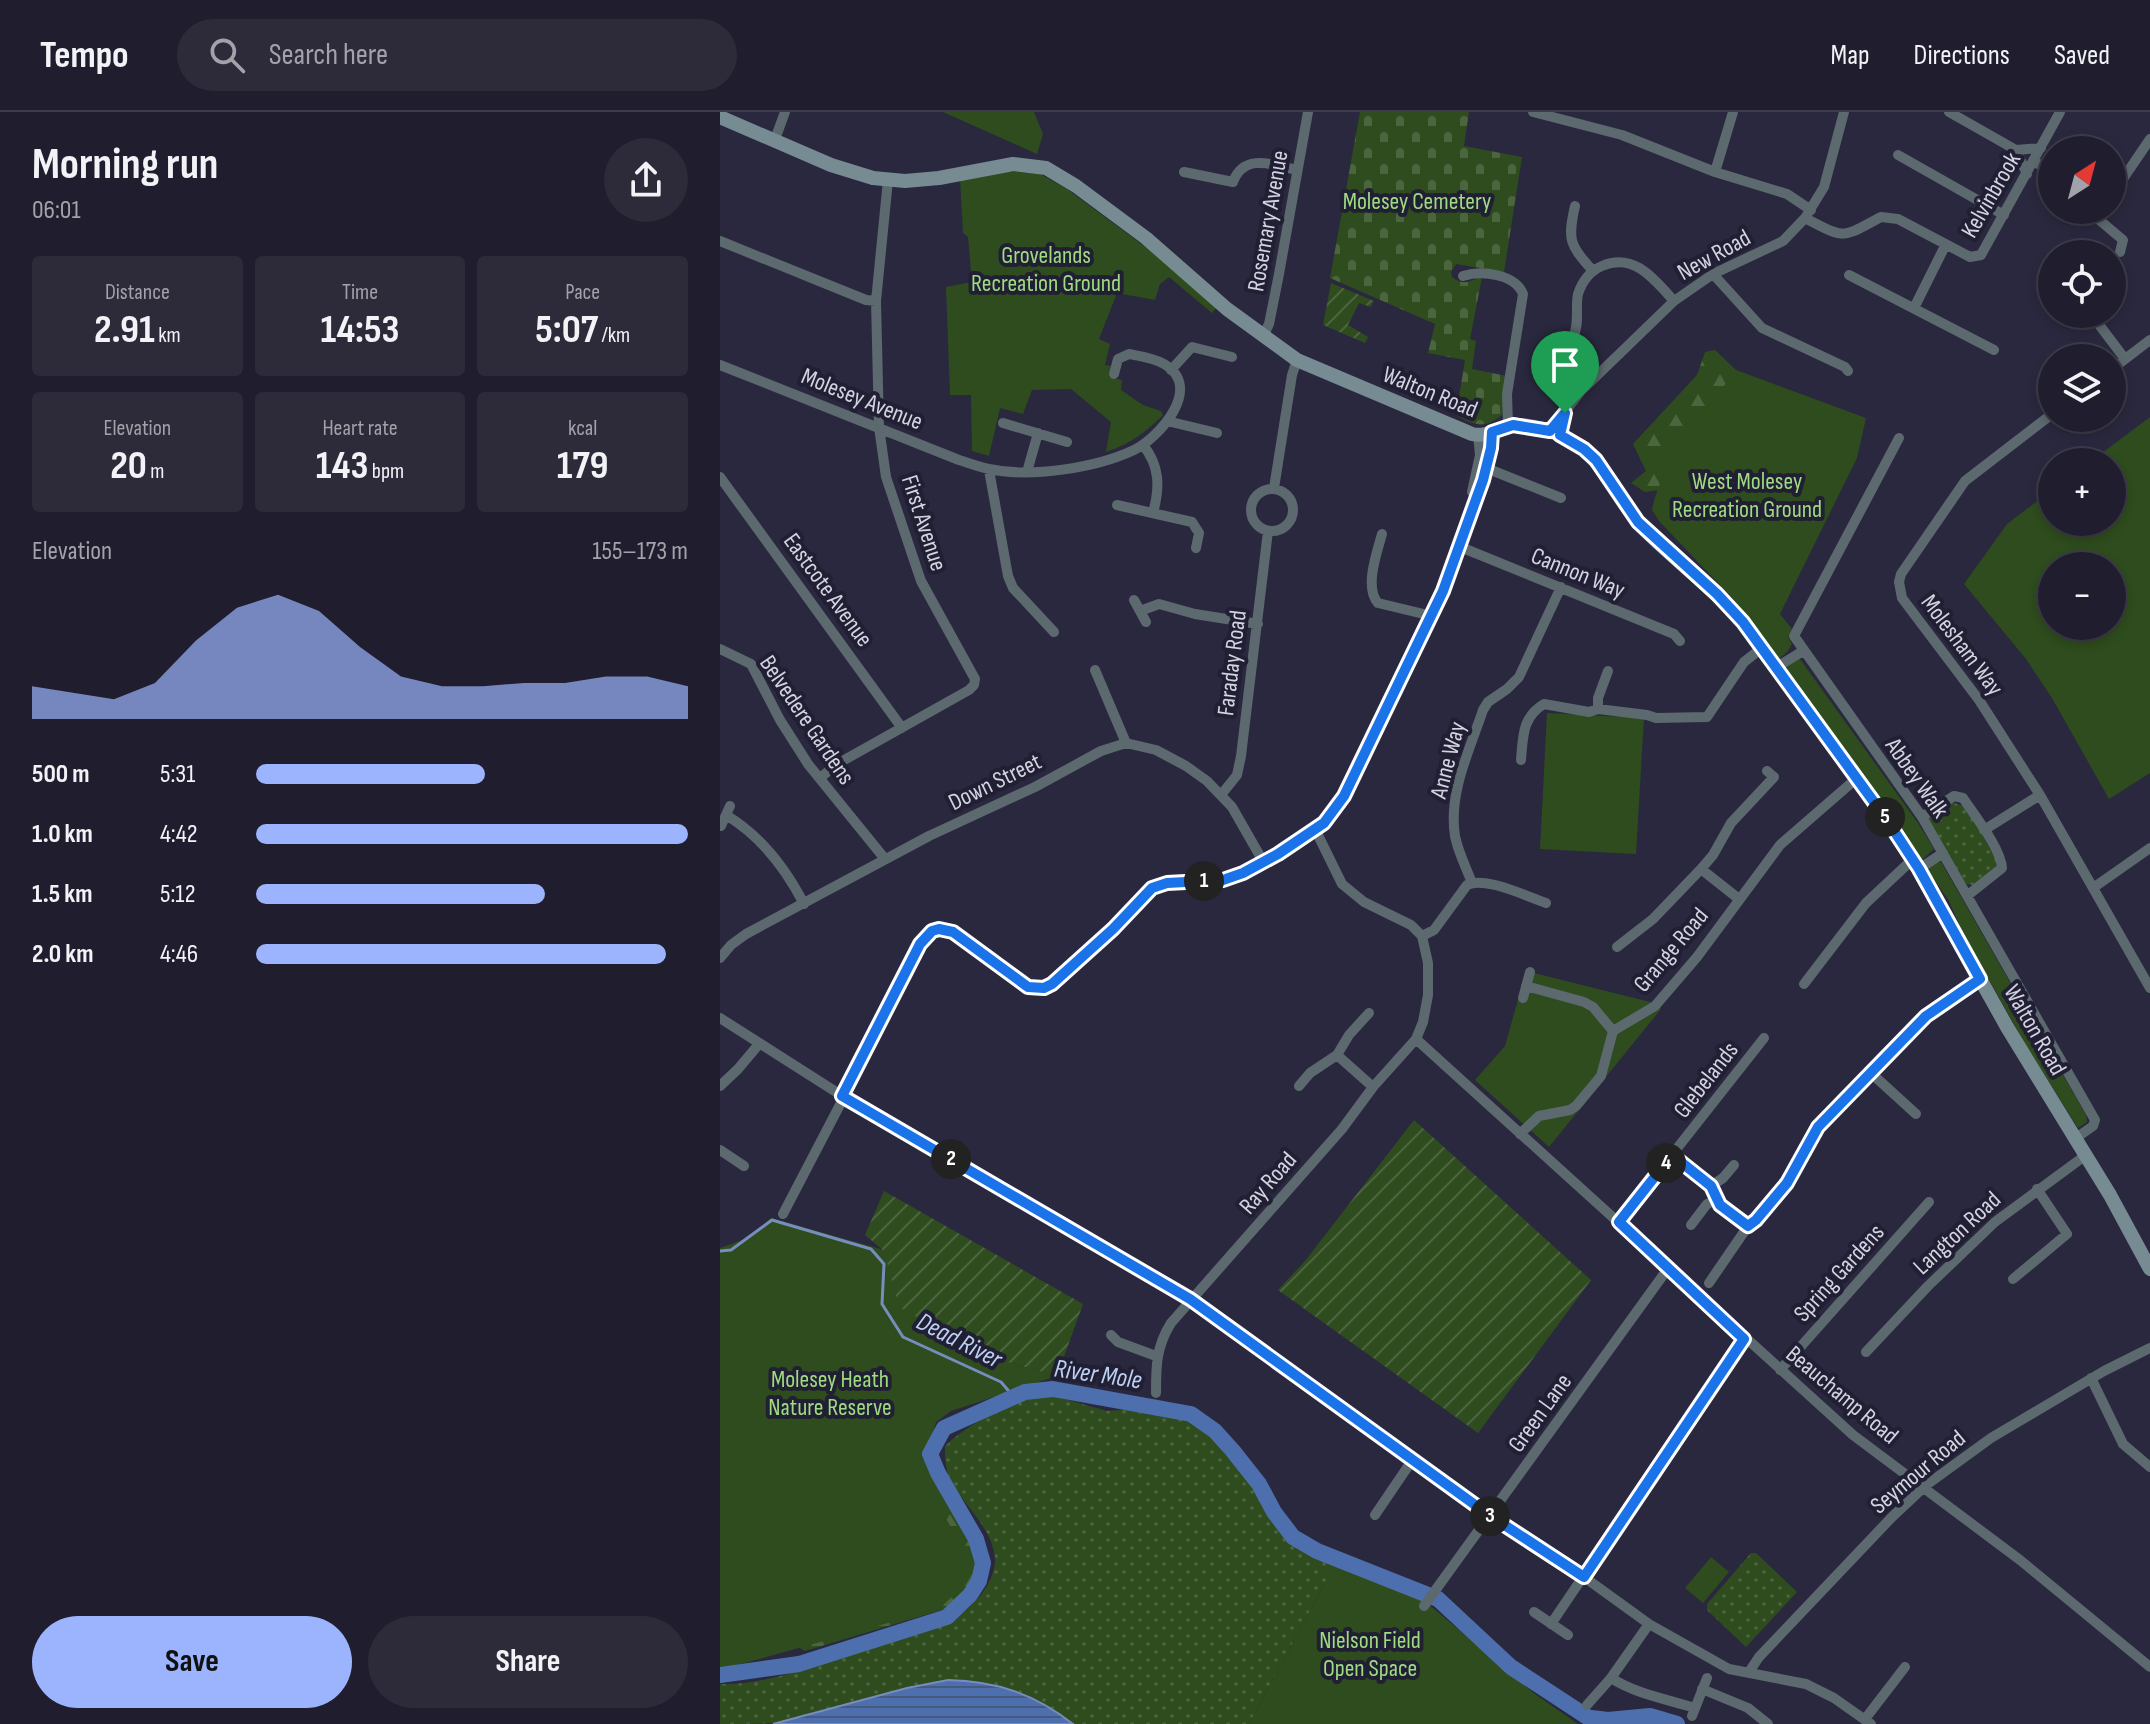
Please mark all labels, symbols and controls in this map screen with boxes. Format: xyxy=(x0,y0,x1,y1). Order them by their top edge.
search box xyxy=(177,19,737,91)
text: Tempo xyxy=(40,33,129,78)
icon: search xyxy=(205,33,249,77)
text: Search here xyxy=(269,37,388,73)
text: Map xyxy=(1831,39,1870,72)
text: Directions xyxy=(1914,39,2010,72)
text: Saved xyxy=(2054,39,2110,72)
north arrow xyxy=(2038,136,2126,224)
map controls xyxy=(2038,136,2126,640)
text: Morning run xyxy=(32,138,218,191)
button: share xyxy=(604,138,688,222)
street label: Kelvinbrook xyxy=(1955,147,2027,243)
street label: Rosemary Avenue xyxy=(1241,148,1295,294)
park label: Molesey Cemetery xyxy=(1343,187,1491,216)
text: 06:01 xyxy=(32,195,81,226)
street label: New Road xyxy=(1672,223,1756,287)
button: locate xyxy=(2038,240,2126,328)
park label: Grovelands Recreation Ground xyxy=(971,241,1121,298)
text: Distance xyxy=(105,279,170,306)
text: Time xyxy=(342,279,378,306)
text: Pace xyxy=(565,279,600,306)
text: 2.91 xyxy=(94,306,155,354)
text: 14:53 xyxy=(320,306,400,354)
text: 5:07 xyxy=(535,306,598,354)
text: km xyxy=(155,322,181,349)
text: /km xyxy=(598,322,630,349)
pin xyxy=(1531,331,1599,413)
icon: arrive xyxy=(1543,343,1587,387)
button: layers xyxy=(2038,344,2126,432)
street label: Walton Road xyxy=(1378,360,1482,424)
street label: Molesey Avenue xyxy=(797,362,927,436)
text: Elevation xyxy=(103,415,171,442)
text: Heart rate xyxy=(322,415,398,442)
text: kcal xyxy=(568,415,597,442)
text: 20 xyxy=(110,442,147,490)
text: 143 xyxy=(316,442,368,490)
text: 179 xyxy=(557,442,609,490)
button: + xyxy=(2038,448,2126,536)
text: m xyxy=(147,458,164,485)
text: bpm xyxy=(368,458,404,485)
park label: West Molesey Recreation Ground xyxy=(1672,467,1822,524)
street label: First Avenue xyxy=(895,471,953,575)
street label: Eastcote Avenue xyxy=(777,528,879,652)
text: Elevation xyxy=(32,536,112,567)
text: 155–173 m xyxy=(592,536,688,567)
street label: Cannon Way xyxy=(1527,541,1629,605)
button: − xyxy=(2038,552,2126,640)
street label: Molesham Way xyxy=(1915,589,2009,701)
street label: Faraday Road xyxy=(1211,609,1253,717)
street label: Belvedere Gardens xyxy=(753,650,861,790)
street label: Anne Way xyxy=(1424,719,1472,802)
street label: Abbey Walk xyxy=(1878,732,1955,824)
street label: Down Street xyxy=(944,747,1046,817)
text: 500 m xyxy=(32,759,89,790)
text: 5:31 xyxy=(160,759,195,790)
pin: 5 xyxy=(1865,797,1905,837)
text: 5 xyxy=(1880,803,1890,830)
text: 1.0 km xyxy=(32,819,93,850)
text: 4:42 xyxy=(160,819,198,850)
pin: 1 xyxy=(1184,861,1224,901)
text: 1 xyxy=(1200,867,1208,894)
text: 1.5 km xyxy=(32,879,92,910)
text: 5:12 xyxy=(160,879,195,910)
street label: Grange Road xyxy=(1627,902,1715,998)
text: 2.0 km xyxy=(32,939,93,970)
text: 4:46 xyxy=(160,939,198,970)
street label: Walton Road xyxy=(1997,980,2073,1080)
street label: Glebelands xyxy=(1667,1036,1745,1124)
pin: 2 xyxy=(931,1139,971,1179)
pin: 4 xyxy=(1646,1143,1686,1183)
text: 2 xyxy=(946,1145,956,1172)
street label: Ray Road xyxy=(1233,1146,1303,1220)
text: 4 xyxy=(1661,1149,1671,1176)
street label: Langton Road xyxy=(1907,1185,2007,1281)
street label: Spring Gardens xyxy=(1788,1218,1890,1328)
water label: Dead River xyxy=(911,1306,1008,1376)
street label: Beauchamp Road xyxy=(1780,1340,1904,1450)
water label: River Mole xyxy=(1052,1354,1144,1396)
park label: Molesey Heath Nature Reserve xyxy=(768,1365,892,1422)
street label: Green Lane xyxy=(1502,1368,1578,1458)
street label: Seymour Road xyxy=(1865,1424,1971,1520)
pin: 3 xyxy=(1470,1496,1510,1536)
text: 3 xyxy=(1485,1502,1495,1529)
button: Save xyxy=(32,1616,352,1708)
button: Share xyxy=(368,1616,688,1708)
park label: Nielson Field Open Space xyxy=(1319,1626,1421,1683)

